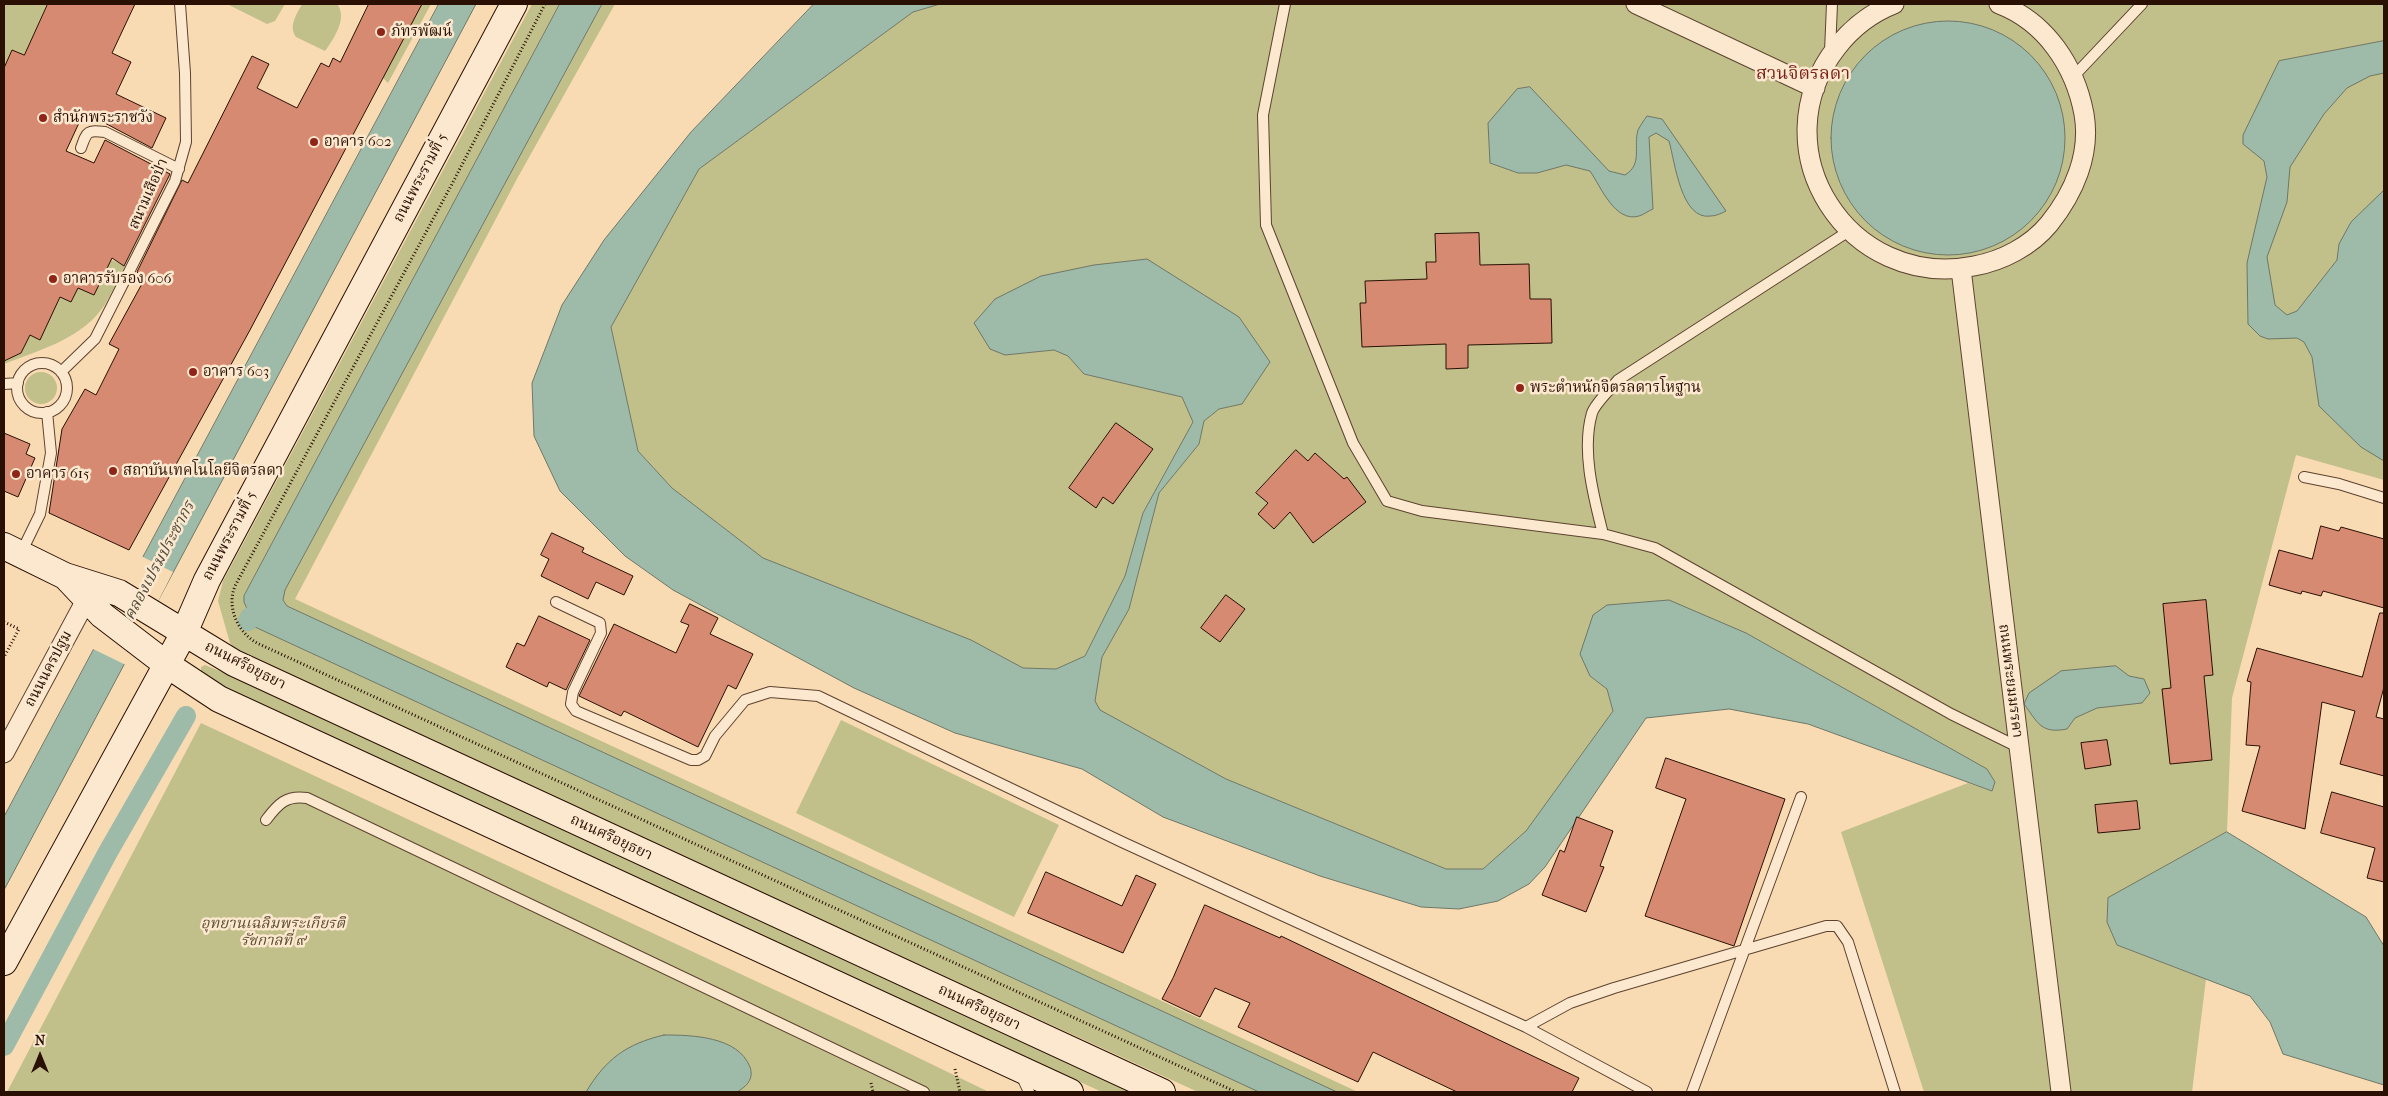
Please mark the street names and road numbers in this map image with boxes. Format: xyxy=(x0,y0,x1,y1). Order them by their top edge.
street label: ถนนพระรามที่ 5 xyxy=(390,130,452,226)
street label: สนามเสือป่า xyxy=(125,156,173,232)
street label: ถนนพระรามที่ 5 xyxy=(199,488,261,584)
street label: ถนนพระยมมรรคา xyxy=(1994,623,2026,739)
street label: ถนนนครปฐม xyxy=(21,628,77,710)
street label: ถนนศรีอยุธยา xyxy=(201,638,289,694)
street label: ถนนศรีอยุธยา xyxy=(567,811,655,865)
street label: ถนนศรีอยุธยา xyxy=(935,981,1023,1035)

